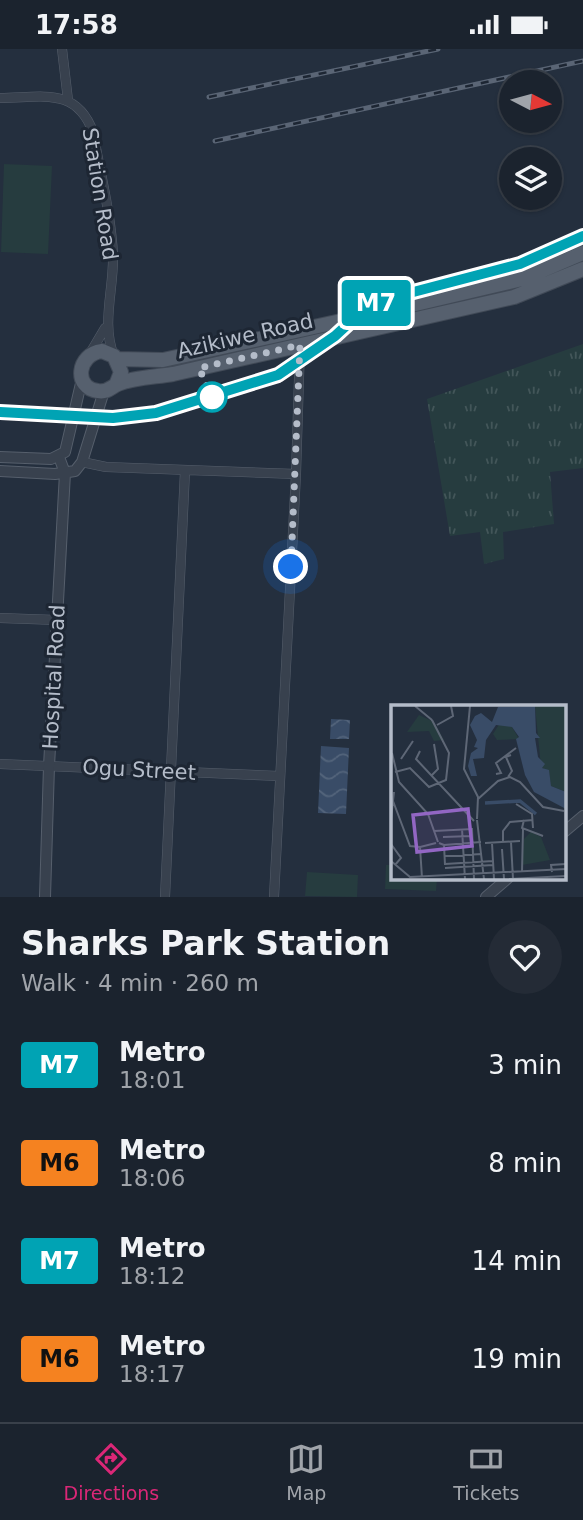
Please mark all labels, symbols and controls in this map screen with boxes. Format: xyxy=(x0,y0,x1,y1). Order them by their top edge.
text: 17:58 xyxy=(35,10,118,40)
north arrow xyxy=(499,70,562,133)
map controls xyxy=(499,70,562,210)
street label: Station Road xyxy=(78,126,122,262)
button: layers xyxy=(499,147,562,210)
line badge: M7 xyxy=(344,280,408,326)
text: M7 xyxy=(356,289,396,317)
street label: Azikiwe Road xyxy=(175,309,315,363)
unlabelled marker xyxy=(197,382,227,412)
your location xyxy=(273,549,308,584)
street label: Hospital Road xyxy=(38,604,70,750)
inset map xyxy=(391,705,566,879)
street label: Ogu Street xyxy=(82,755,196,785)
button: heart xyxy=(488,920,562,994)
text: Sharks Park Station xyxy=(21,924,390,963)
text: Walk · 4 min · 260 m xyxy=(21,970,259,996)
text: Metro xyxy=(119,1037,206,1067)
text: 3 min xyxy=(488,1050,562,1080)
text: M7 xyxy=(39,1051,80,1079)
text: 18:01 xyxy=(119,1067,185,1093)
text: Metro xyxy=(119,1135,206,1165)
text: 8 min xyxy=(488,1148,562,1178)
text: M6 xyxy=(39,1149,80,1177)
text: 18:06 xyxy=(119,1165,185,1191)
text: Metro xyxy=(119,1233,206,1263)
text: 14 min xyxy=(472,1246,562,1276)
text: M7 xyxy=(39,1247,80,1275)
text: 18:12 xyxy=(119,1263,185,1289)
text: Metro xyxy=(119,1331,206,1361)
text: 19 min xyxy=(472,1344,562,1374)
text: M6 xyxy=(39,1345,80,1373)
text: 18:17 xyxy=(119,1361,185,1387)
tab: Directions xyxy=(64,1440,159,1504)
tab: Map xyxy=(286,1440,326,1504)
tab: Tickets xyxy=(453,1440,519,1504)

